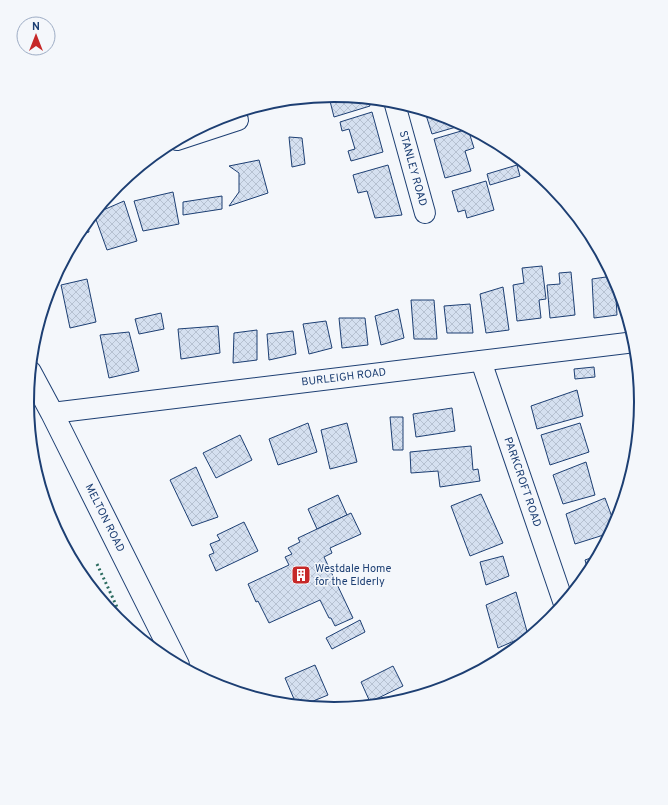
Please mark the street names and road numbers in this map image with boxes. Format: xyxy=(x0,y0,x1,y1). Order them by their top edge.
street label: STANLEY ROAD xyxy=(396,129,430,208)
street label: BURLEIGH ROAD xyxy=(301,365,387,390)
street label: PARKCROFT ROAD xyxy=(501,435,544,529)
street label: MELTON ROAD xyxy=(82,482,127,555)

